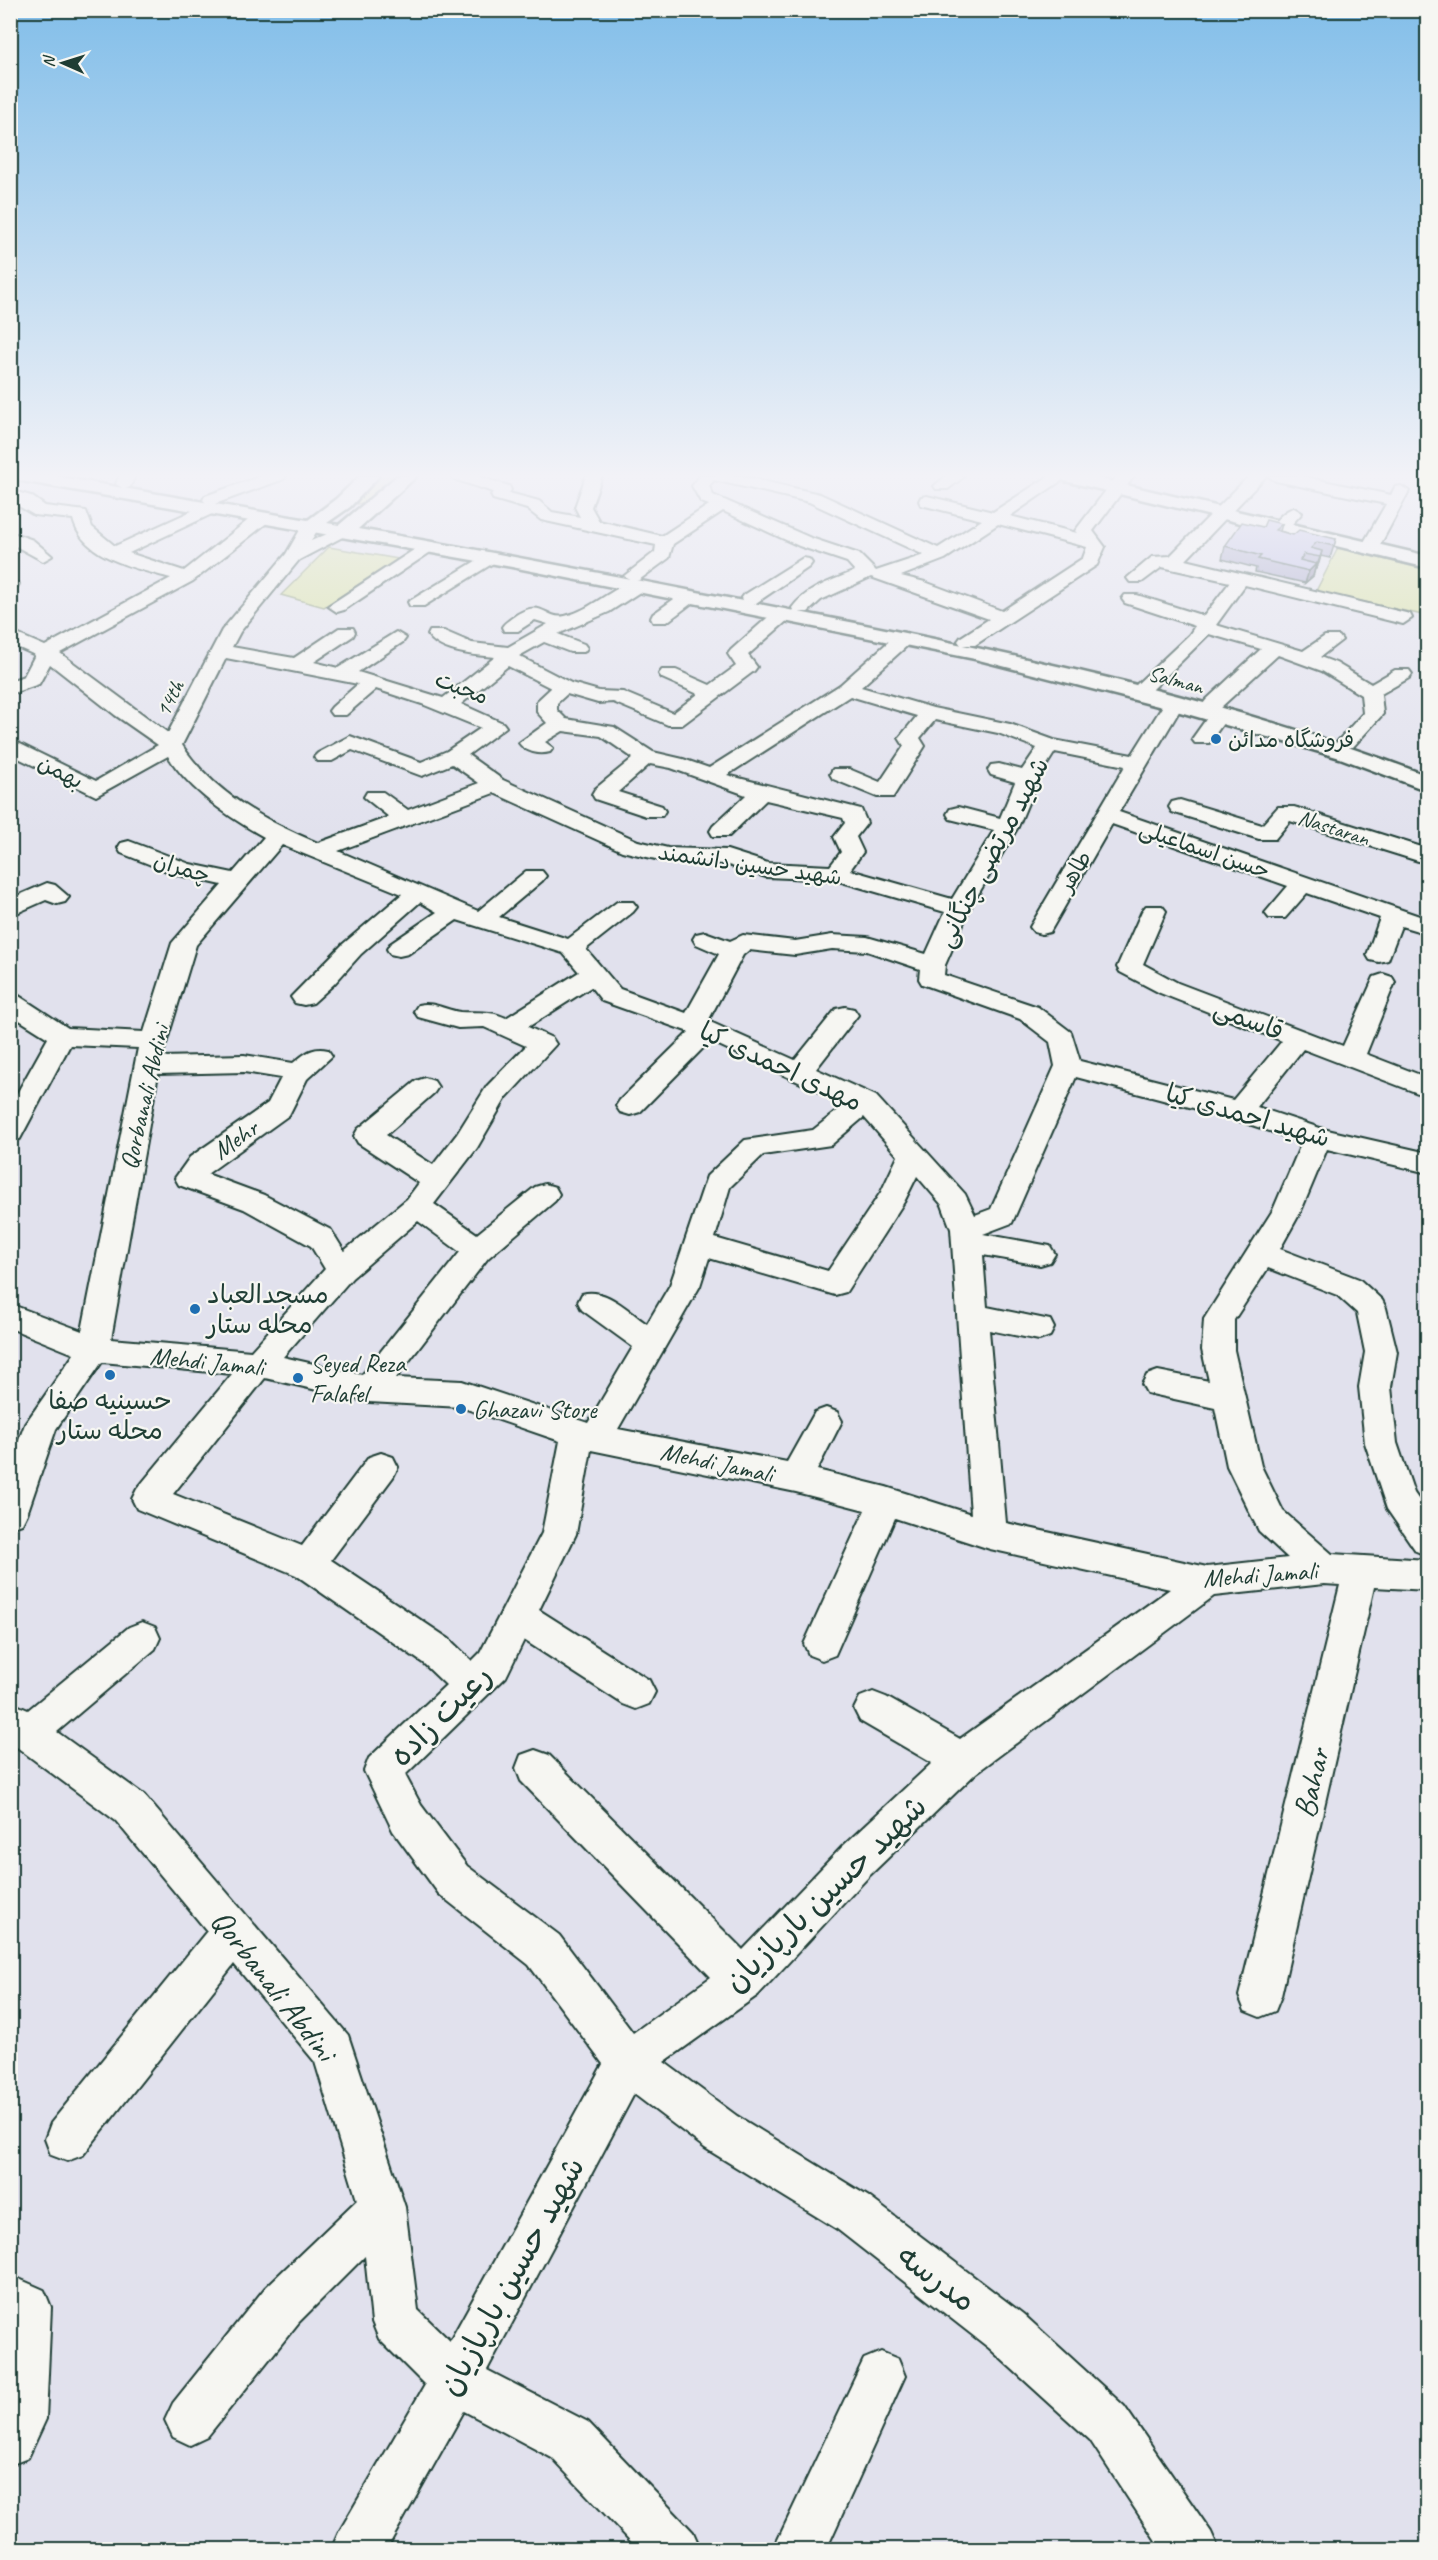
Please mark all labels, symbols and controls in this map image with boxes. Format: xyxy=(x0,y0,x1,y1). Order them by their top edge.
north arrow xyxy=(33,33,93,93)
text: N xyxy=(39,54,59,68)
street label: Salman xyxy=(1145,659,1207,701)
street label: محبت xyxy=(431,665,492,711)
street label: 14th xyxy=(149,675,191,721)
place label: فروشگاه مدائن xyxy=(1228,726,1354,754)
marker: فروشگاه مدائن xyxy=(1209,732,1223,746)
street label: بهمن xyxy=(33,748,88,795)
street label: شهید مرتضی چنگانی xyxy=(928,752,1056,953)
street label: Nastaran xyxy=(1295,803,1374,853)
street label: حسن اسماعیلی xyxy=(1136,815,1274,885)
street label: شهید حسین دانشمند xyxy=(656,838,844,892)
street label: چمران xyxy=(150,846,213,890)
street label: طاهر xyxy=(1051,846,1098,899)
street label: قاسمی xyxy=(1209,991,1288,1048)
street label: مهدی احمدی کیا xyxy=(694,1014,867,1119)
street label: Qorbanali Abdini xyxy=(112,1019,178,1173)
street label: شهید احمدی کیا xyxy=(1162,1076,1334,1155)
street label: Mehr xyxy=(206,1111,266,1167)
place label: مسجدالعباد محله ستار xyxy=(205,1278,329,1341)
marker: مسجدالعباد محله ستار xyxy=(188,1302,202,1316)
street label: Mehdi Jamali xyxy=(148,1339,269,1384)
place label: Seyed Reza Falafel xyxy=(310,1347,407,1410)
marker: حسینیه صفا محله ستار xyxy=(103,1368,117,1382)
marker: Seyed Reza Falafel xyxy=(291,1371,305,1385)
place label: حسینیه صفا محله ستار xyxy=(48,1384,172,1447)
place label: Ghazavi Store xyxy=(473,1393,598,1426)
marker: Ghazavi Store xyxy=(454,1402,468,1416)
street label: Mehdi Jamali xyxy=(658,1434,779,1491)
street label: Mehdi Jamali xyxy=(1202,1554,1321,1595)
street label: رعیت زاده xyxy=(380,1655,500,1775)
street label: Bahar xyxy=(1284,1742,1340,1822)
street label: شهید حسین بارپازیان xyxy=(715,1786,936,2001)
street label: Qorbanali Abdini xyxy=(202,1901,348,2072)
street label: شهید حسین بارپازیان xyxy=(429,2150,594,2403)
street label: مدرسه xyxy=(889,2235,984,2321)

